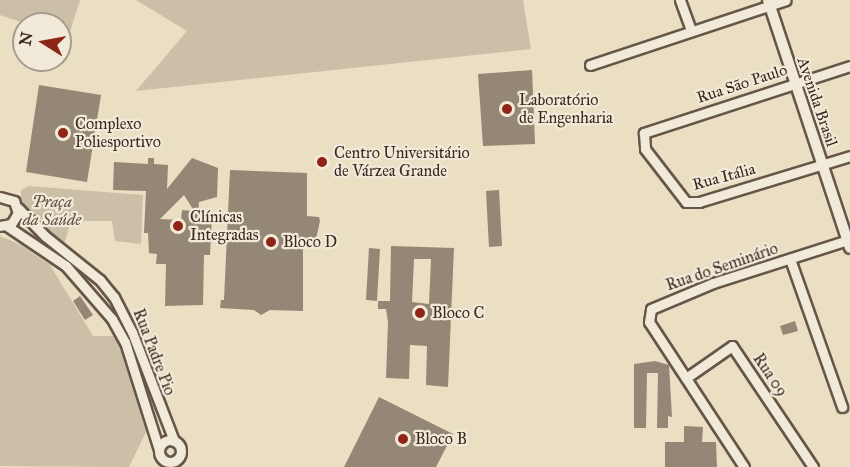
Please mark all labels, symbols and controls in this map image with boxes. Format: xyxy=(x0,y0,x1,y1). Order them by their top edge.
north arrow xyxy=(12,12,72,72)
text: N xyxy=(15,30,36,47)
street label: Avenida Brasil xyxy=(793,55,841,149)
street label: Rua São Paulo xyxy=(694,60,790,108)
place label: Laboratório de Engenharia xyxy=(519,90,613,128)
marker: Laboratório de Engenharia xyxy=(500,102,514,116)
place label: Complexo Poliesportivo xyxy=(75,114,161,152)
marker: Complexo Poliesportivo xyxy=(56,126,70,140)
place label: Centro Universitário de Várzea Grande xyxy=(334,143,470,181)
marker: Centro Universitário de Várzea Grande xyxy=(315,155,329,169)
street label: Rua Itália xyxy=(690,159,758,195)
park label: Praça da Saúde xyxy=(23,192,81,230)
place label: Clínicas Integradas xyxy=(190,207,259,245)
marker: Clínicas Integradas xyxy=(171,219,185,233)
place label: Bloco D xyxy=(283,232,337,252)
marker: Bloco D xyxy=(264,235,278,249)
street label: Rua do Seminário xyxy=(663,239,781,295)
place label: Bloco C xyxy=(432,303,484,323)
street label: Rua Padre Pio xyxy=(129,306,179,398)
marker: Bloco C xyxy=(413,306,427,320)
street label: Rua 09 xyxy=(749,350,791,400)
place label: Bloco B xyxy=(415,429,467,449)
marker: Bloco B xyxy=(396,432,410,446)

